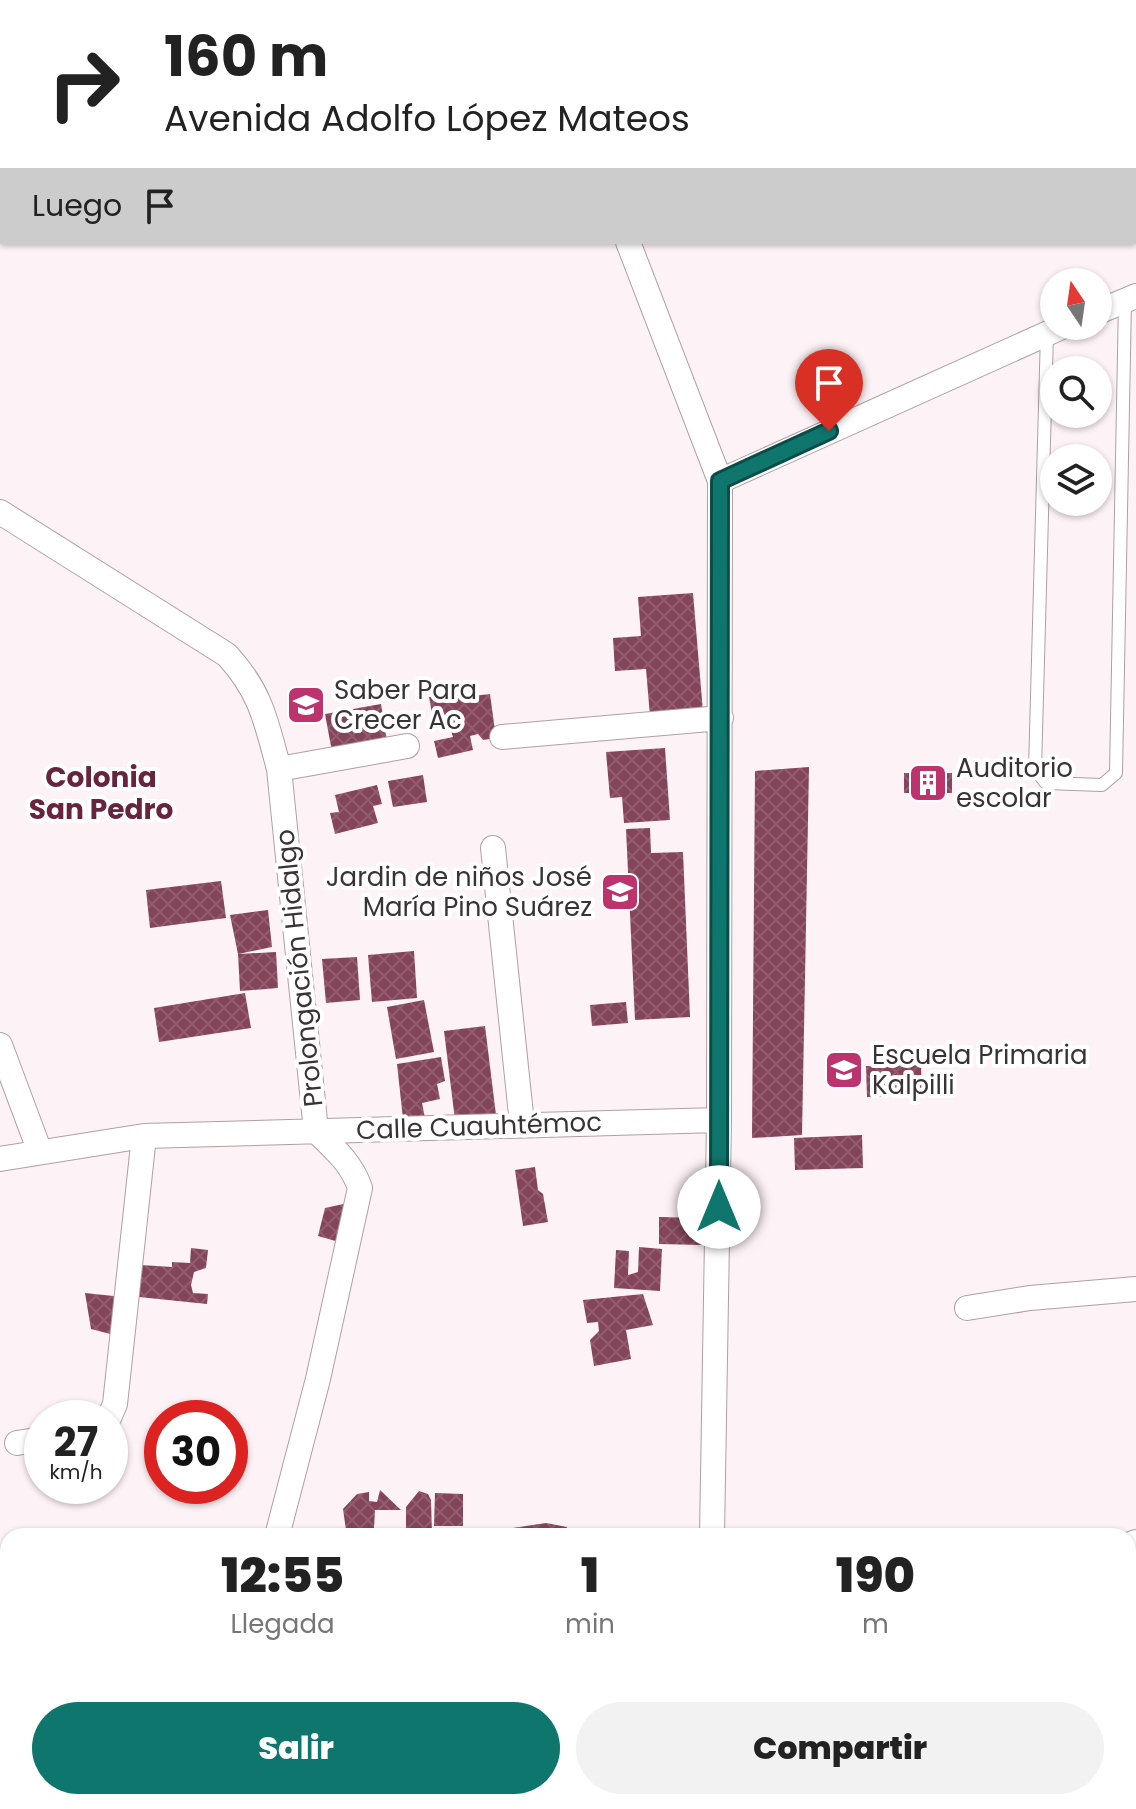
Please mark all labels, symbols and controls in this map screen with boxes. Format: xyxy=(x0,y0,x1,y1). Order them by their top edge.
text: 160 m xyxy=(164,17,328,96)
icon: right xyxy=(32,32,136,136)
text: Avenida Adolfo López Mateos xyxy=(164,93,690,144)
text: Luego xyxy=(32,184,122,227)
icon: arrive xyxy=(138,184,182,228)
north arrow xyxy=(1040,268,1112,340)
map controls xyxy=(1040,268,1112,516)
pin xyxy=(795,349,863,431)
button: search xyxy=(1040,356,1112,428)
icon: arrive xyxy=(807,361,851,405)
button: layers xyxy=(1040,444,1112,516)
place label: Saber Para Crecer Ac xyxy=(334,672,477,738)
school or university icon: Saber Para Crecer Ac xyxy=(285,684,327,726)
place label: Auditorio escolar xyxy=(956,750,1073,816)
district label: Colonia San Pedro xyxy=(29,758,173,829)
building icon: Auditorio escolar xyxy=(907,762,949,804)
street label: Prolongación Hidalgo xyxy=(267,827,331,1109)
place label: Jardin de niños José María Pino Suárez xyxy=(326,859,592,925)
school or university icon: Jardin de niños José María Pino Suárez xyxy=(599,871,641,913)
place label: Escuela Primaria Kalpilli xyxy=(872,1037,1088,1103)
school or university icon: Escuela Primaria Kalpilli xyxy=(823,1049,865,1091)
street label: Calle Cuauhtémoc xyxy=(356,1104,602,1148)
position arrow xyxy=(677,1165,761,1249)
speed limit sign: 30 xyxy=(144,1400,248,1504)
text: 27 xyxy=(54,1414,98,1470)
text: km/h xyxy=(49,1458,103,1486)
text: 12:55 xyxy=(221,1542,344,1609)
text: 1 xyxy=(581,1542,599,1609)
text: 190 xyxy=(836,1542,915,1609)
text: Llegada xyxy=(231,1606,335,1642)
text: min xyxy=(565,1606,615,1642)
text: m xyxy=(862,1606,889,1642)
button: Salir xyxy=(32,1702,560,1794)
button: Compartir xyxy=(576,1702,1104,1794)

